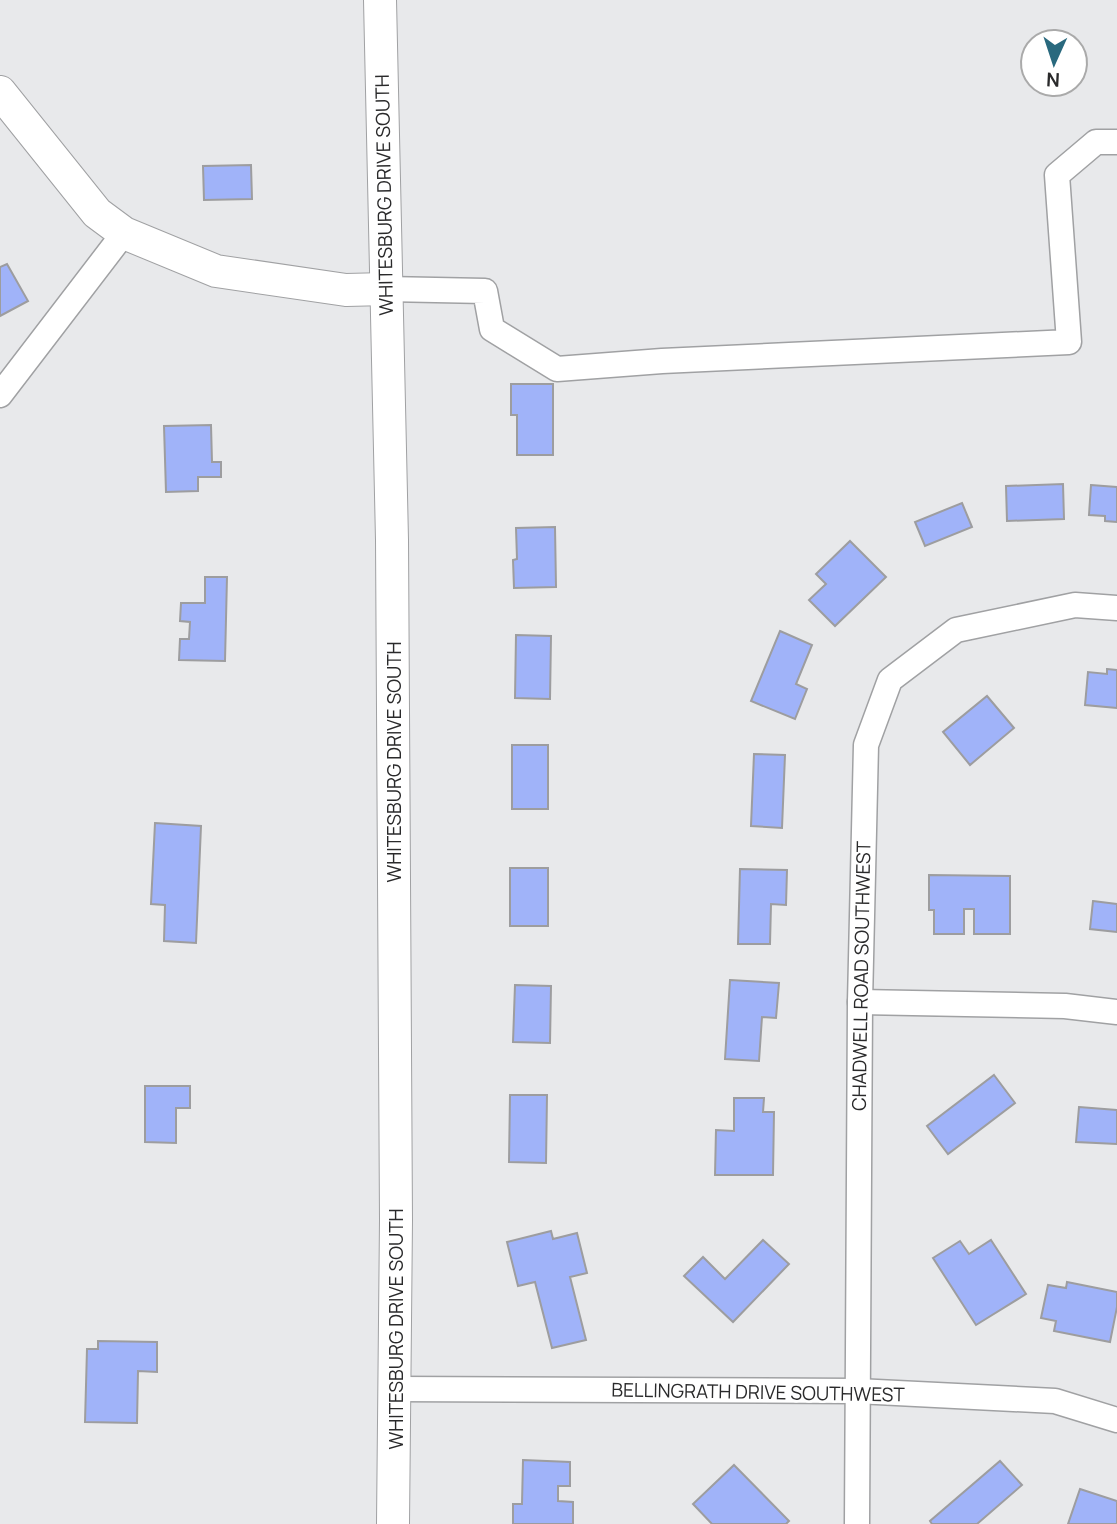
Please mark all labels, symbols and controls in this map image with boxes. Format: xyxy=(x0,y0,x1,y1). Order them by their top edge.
north arrow xyxy=(1019,28,1089,98)
text: N xyxy=(1046,67,1061,93)
street label: WHITESBURG DRIVE SOUTH xyxy=(369,74,399,316)
street label: WHITESBURG DRIVE SOUTH xyxy=(381,641,407,883)
street label: CHADWELL ROAD SOUTHWEST xyxy=(846,840,876,1111)
street label: WHITESBURG DRIVE SOUTH xyxy=(383,1208,409,1450)
street label: BELLINGRATH DRIVE SOUTHWEST xyxy=(611,1376,906,1408)

